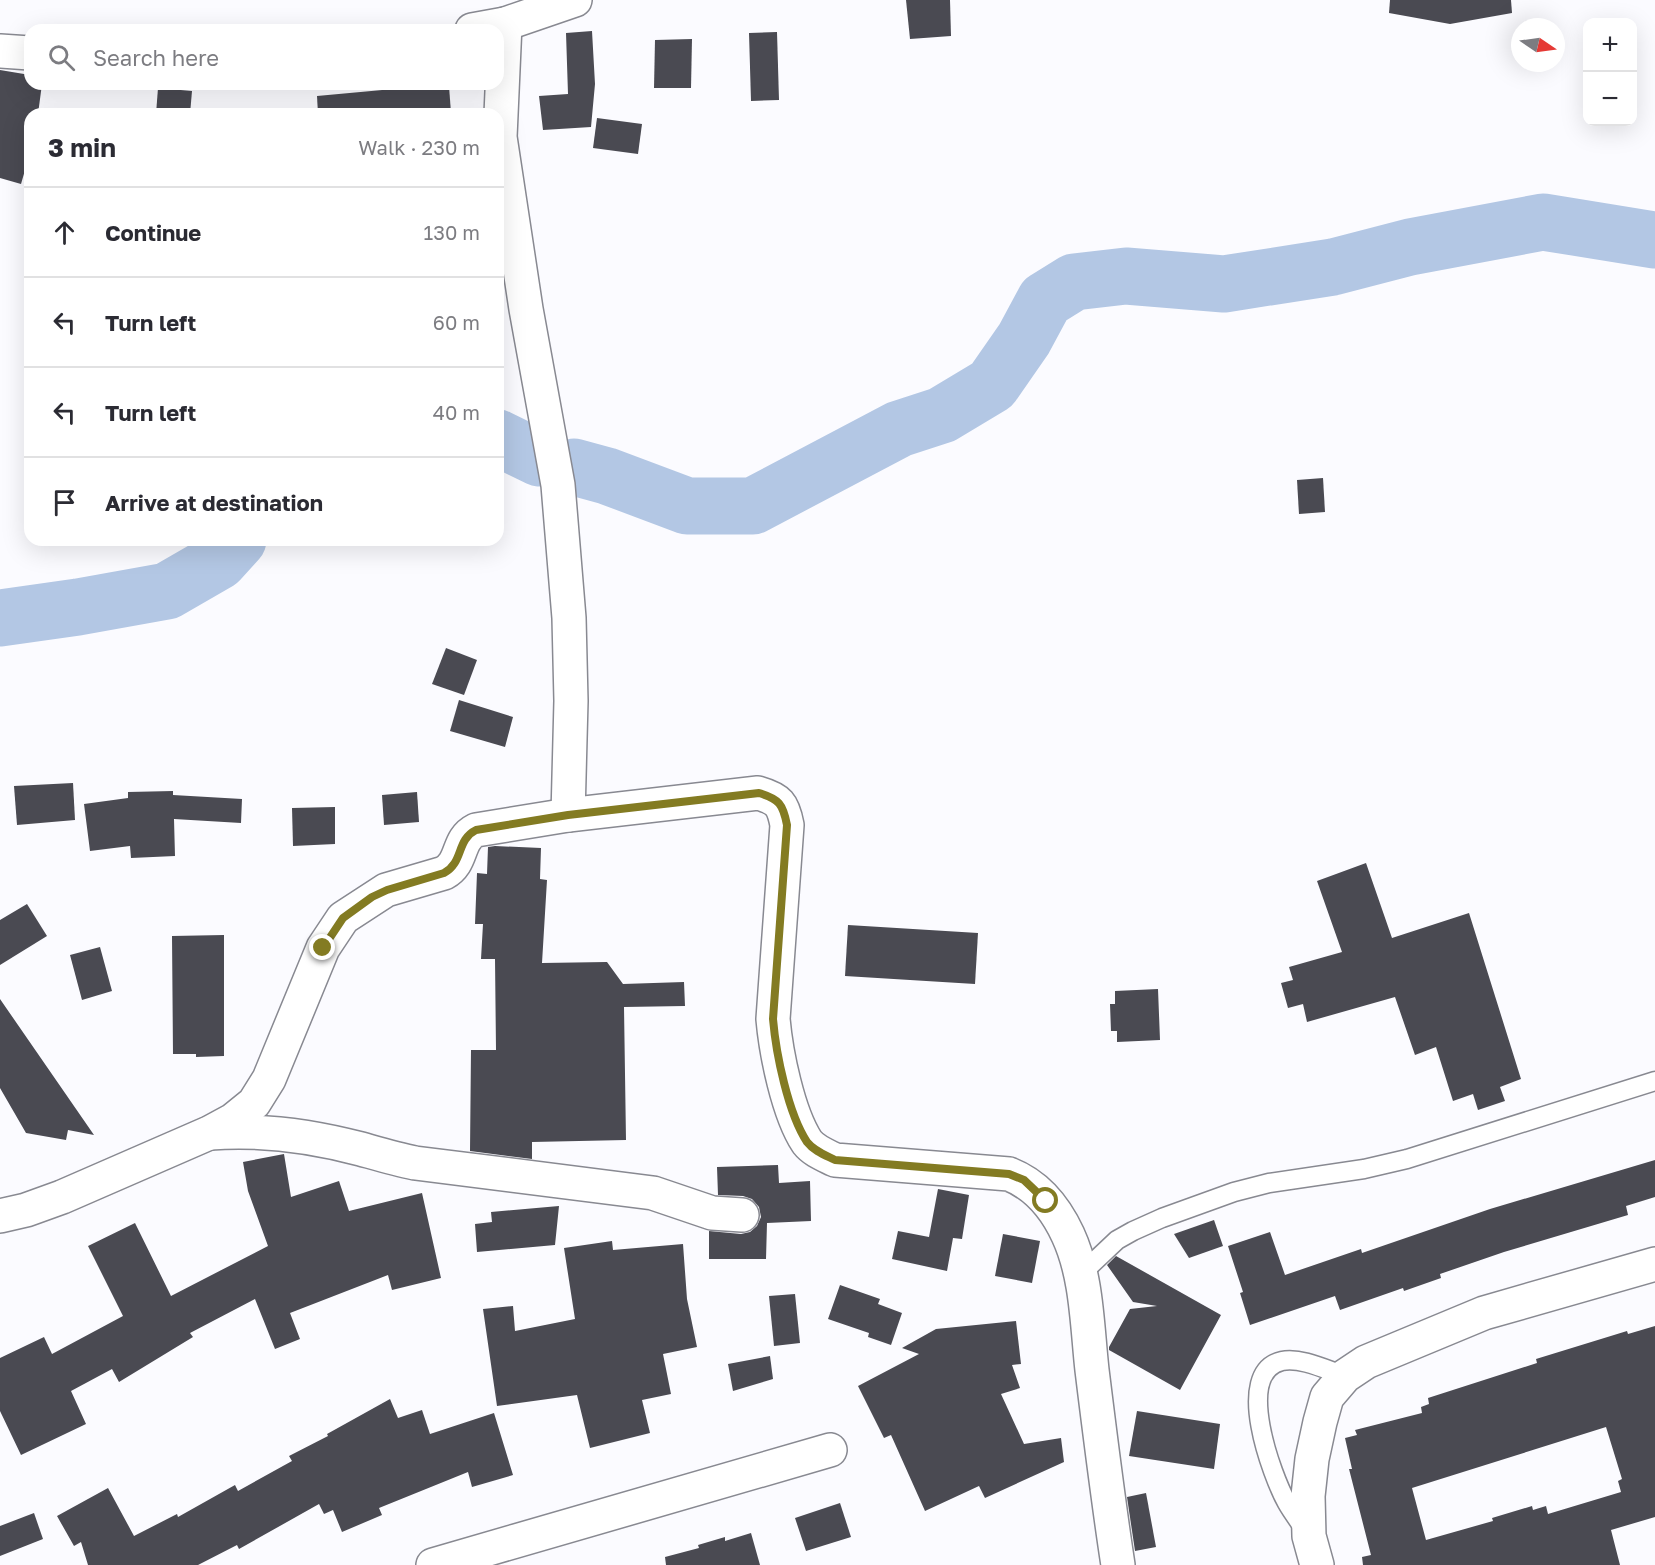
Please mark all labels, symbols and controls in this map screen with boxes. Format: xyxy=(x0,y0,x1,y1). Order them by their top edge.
north arrow xyxy=(1511,18,1565,72)
map controls xyxy=(1583,18,1637,126)
button: + xyxy=(1583,18,1637,72)
search box xyxy=(24,24,504,90)
icon: search xyxy=(45,41,78,74)
text: Search here xyxy=(93,44,219,71)
button: − xyxy=(1583,72,1637,126)
text: 3 min xyxy=(48,132,116,163)
text: Walk · 230 m xyxy=(358,135,480,159)
icon: ahead xyxy=(48,216,81,249)
text: Continue xyxy=(105,219,201,246)
text: 130 m xyxy=(424,220,480,244)
icon: left xyxy=(48,306,81,339)
text: Turn left xyxy=(105,309,196,336)
text: 60 m xyxy=(433,310,480,334)
icon: left xyxy=(48,396,81,429)
text: Turn left xyxy=(105,399,196,426)
text: 40 m xyxy=(433,400,480,424)
icon: arrive xyxy=(48,486,81,519)
text: Arrive at destination xyxy=(105,489,323,516)
route end xyxy=(309,934,335,960)
route start xyxy=(1032,1187,1058,1213)

